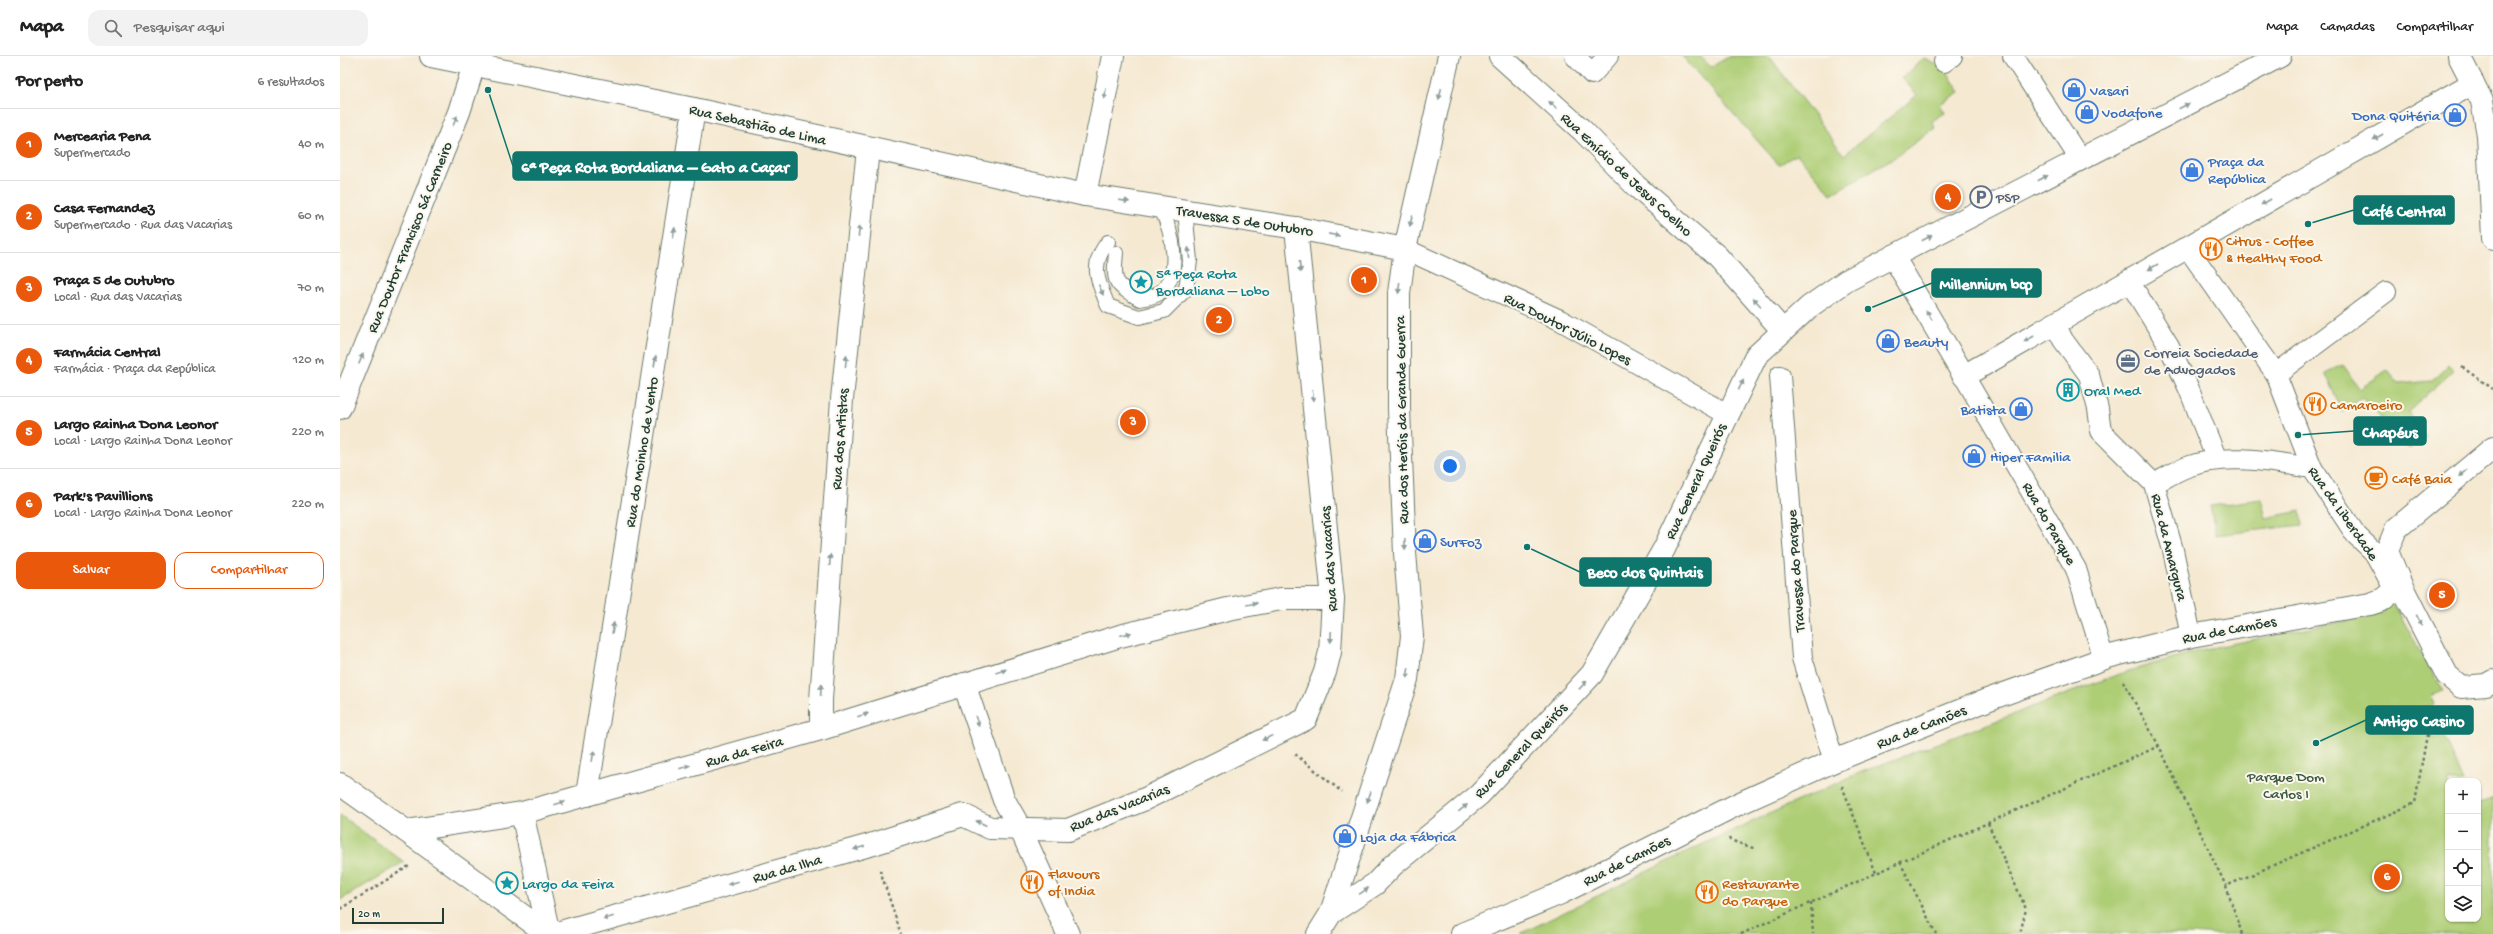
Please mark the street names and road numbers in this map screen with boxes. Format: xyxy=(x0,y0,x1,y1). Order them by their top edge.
street label: Rua Sebastião de Lima xyxy=(687,101,828,151)
street label: Rua Emídio de Jesus Coelho xyxy=(1556,110,1695,241)
street label: Rua Doutor Francisco Sá Carneiro xyxy=(364,139,458,336)
street label: Travessa 5 de Outubro xyxy=(1174,202,1315,242)
street label: Rua Doutor Júlio Lopes xyxy=(1500,290,1634,370)
street label: Rua dos Heróis da Grande Guerra xyxy=(1392,315,1414,524)
street label: Rua do Moinho de Vento xyxy=(622,376,664,529)
street label: Rua dos Artistas xyxy=(828,387,854,490)
street label: Rua General Queirós xyxy=(1662,420,1732,543)
street label: Rua da Liberdade xyxy=(2303,464,2382,565)
street label: Rua do Parque xyxy=(2017,479,2079,569)
street label: Rua da Amargura xyxy=(2146,492,2190,604)
street label: Rua das Vacarias xyxy=(1317,505,1343,612)
street label: Travessa do Parque xyxy=(1784,509,1810,634)
street label: Rua de Camões xyxy=(2181,613,2278,649)
street label: Rua General Queirós xyxy=(1471,699,1572,803)
street label: Rua de Camões xyxy=(1874,702,1970,754)
street label: Rua da Feira xyxy=(704,733,786,773)
street label: Rua das Vacarias xyxy=(1067,781,1172,837)
street label: Rua de Camões xyxy=(1580,832,1674,891)
street label: Rua da Ilha xyxy=(751,851,825,888)

